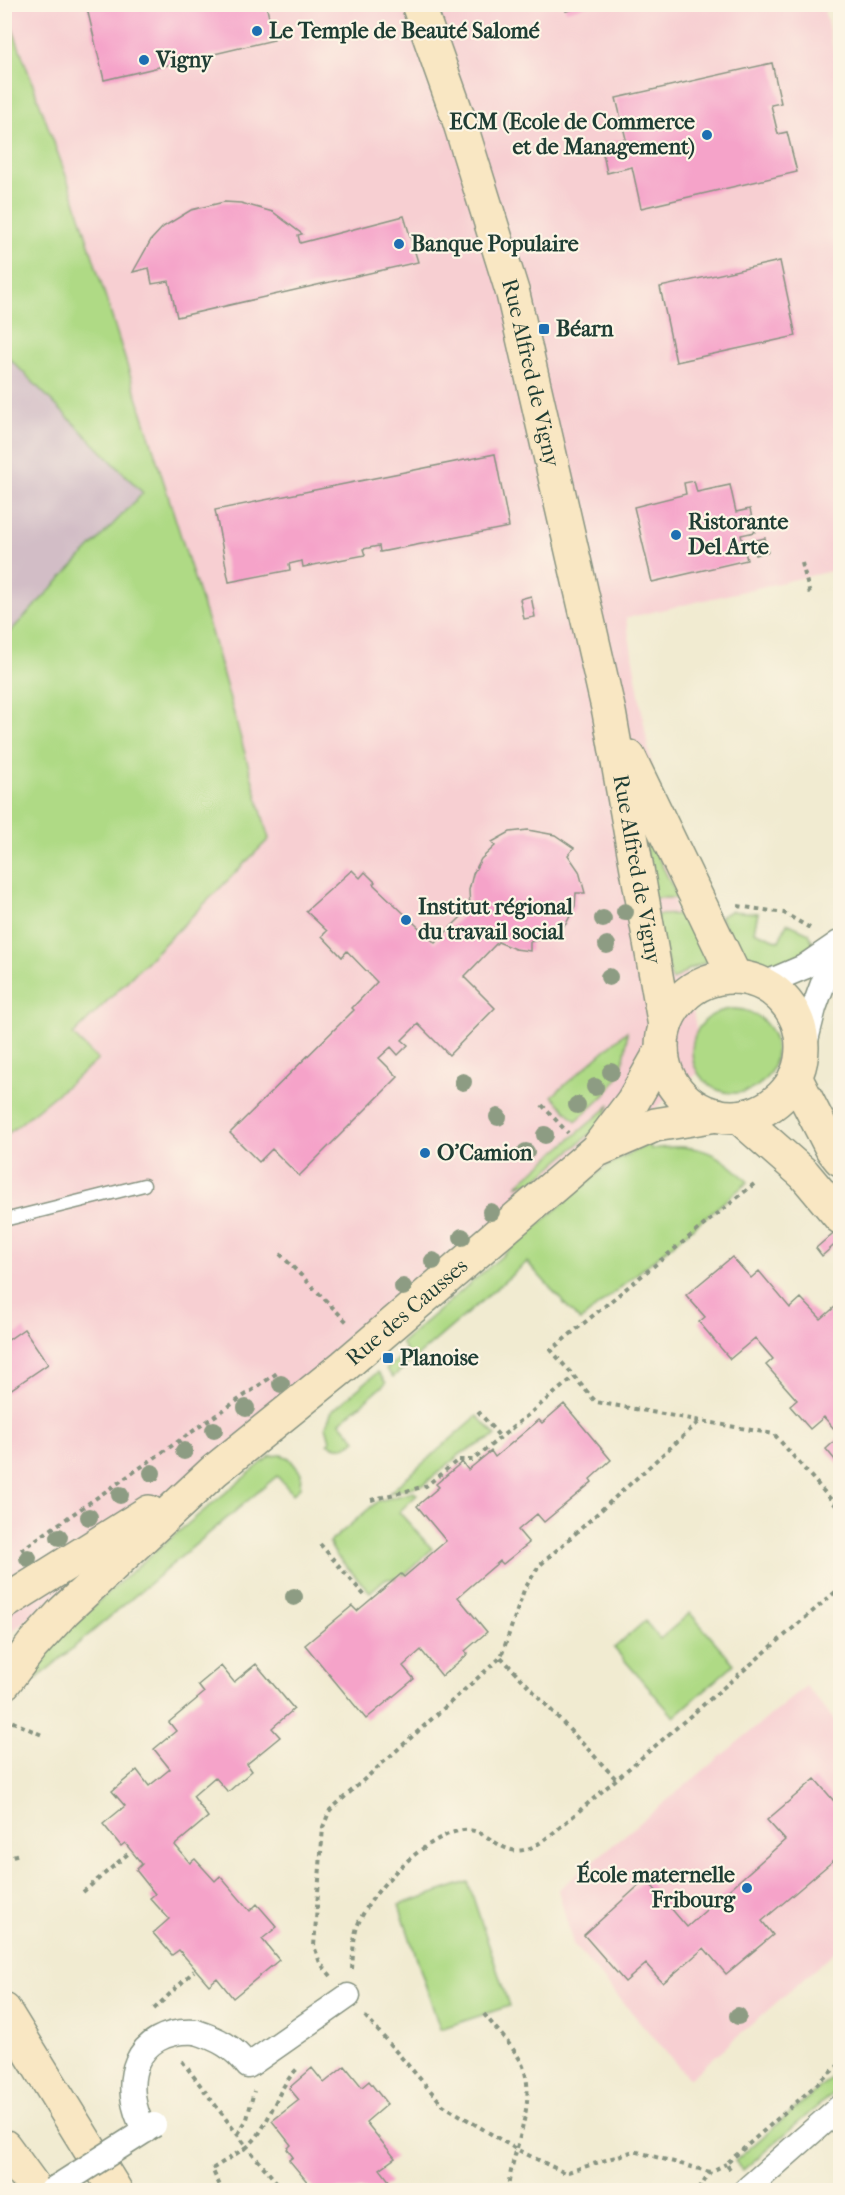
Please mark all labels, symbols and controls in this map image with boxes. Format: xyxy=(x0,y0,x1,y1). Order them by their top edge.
place label: Le Temple de Beauté Salomé xyxy=(269,18,540,44)
marker: Le Temple de Beauté Salomé xyxy=(250,24,264,38)
place label: Vigny xyxy=(155,47,214,73)
marker: Vigny xyxy=(137,53,151,67)
place label: ECM (Ecole de Commerce et de Management) xyxy=(449,109,695,160)
marker: ECM (Ecole de Commerce et de Management) xyxy=(700,128,714,142)
place label: Banque Populaire xyxy=(411,231,579,257)
marker: Banque Populaire xyxy=(392,237,406,251)
street label: Rue Alfred de Vigny xyxy=(496,276,566,470)
place label: Béarn xyxy=(556,316,614,342)
marker: Béarn xyxy=(537,322,551,336)
place label: Ristorante Del Arte xyxy=(688,509,788,560)
marker: Ristorante Del Arte xyxy=(669,528,683,542)
street label: Rue Alfred de Vigny xyxy=(607,773,667,967)
place label: Institut régional du travail social xyxy=(418,894,574,945)
marker: Institut régional du travail social xyxy=(399,913,413,927)
place label: O'Camion xyxy=(437,1140,533,1166)
marker: O'Camion xyxy=(418,1146,432,1160)
street label: Rue des Causses xyxy=(341,1253,473,1371)
place label: Planoise xyxy=(400,1345,479,1371)
marker: Planoise xyxy=(381,1351,395,1365)
place label: École maternelle Fribourg xyxy=(576,1860,736,1913)
marker: École maternelle Fribourg xyxy=(740,1881,754,1895)

